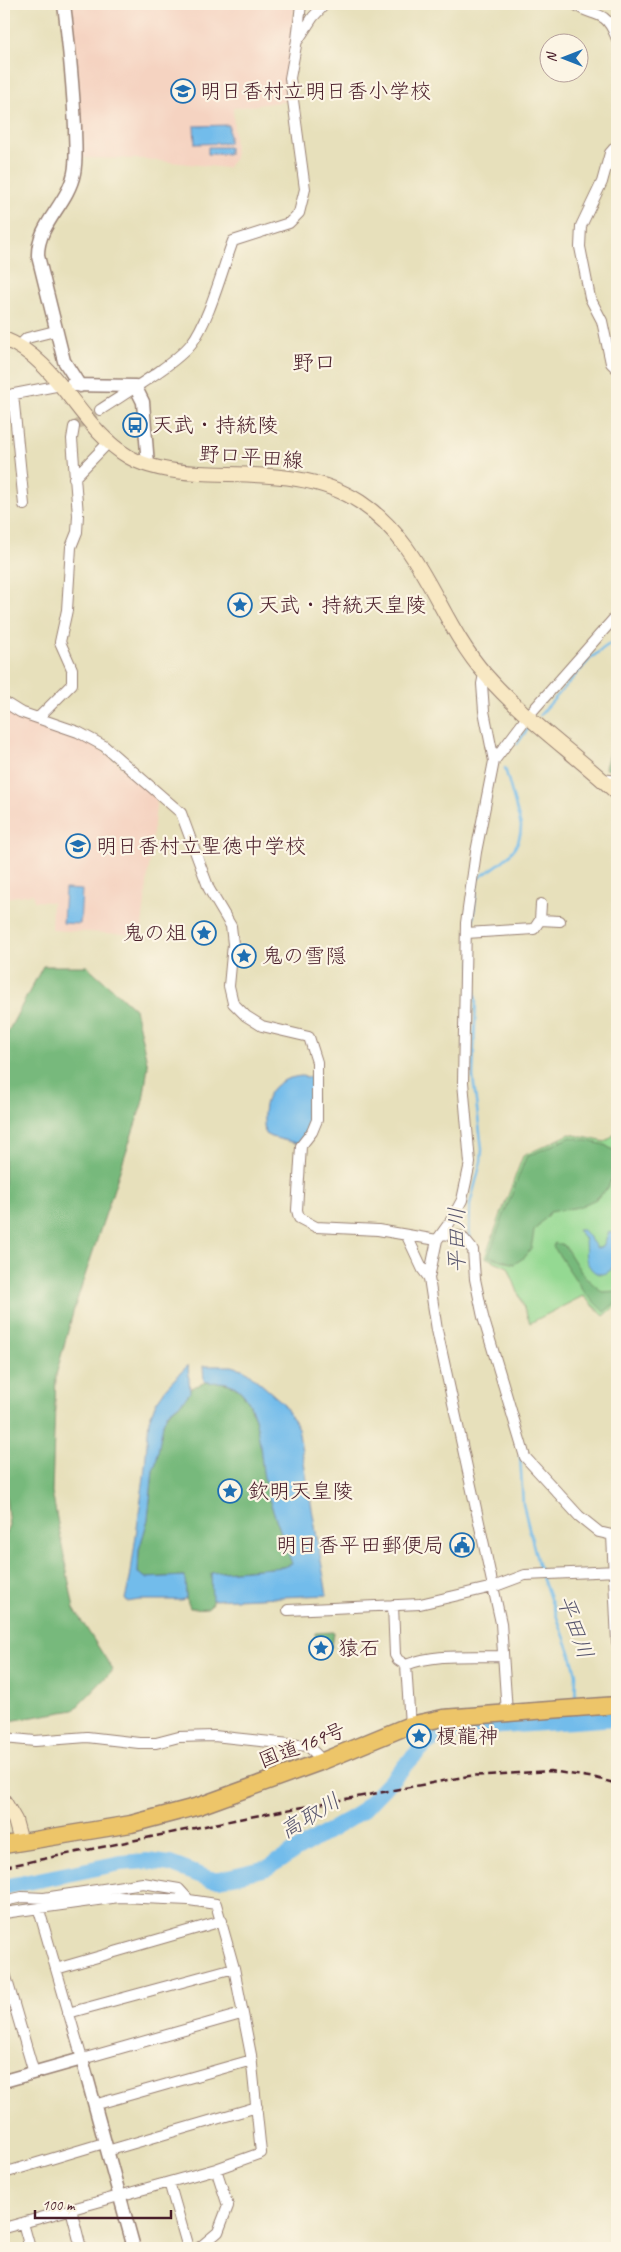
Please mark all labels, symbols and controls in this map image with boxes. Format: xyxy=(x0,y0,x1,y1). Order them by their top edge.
north arrow xyxy=(538,32,588,82)
text: N xyxy=(543,51,560,62)
school or university icon: 明日香村立明日香小学校 xyxy=(170,78,196,104)
place label: 明日香村立明日香小学校 xyxy=(200,78,431,104)
district label: 野口 xyxy=(292,349,336,377)
bus stop icon: 天武・持統陵 xyxy=(122,412,148,438)
place label: 天武・持統陵 xyxy=(152,412,278,438)
street label: 野口平田線 xyxy=(198,440,304,474)
place icon: 天武・持統天皇陵 xyxy=(227,592,253,618)
place label: 天武・持統天皇陵 xyxy=(258,592,426,618)
school or university icon: 明日香村立聖徳中学校 xyxy=(65,833,91,859)
place label: 明日香村立聖徳中学校 xyxy=(96,833,306,859)
place label: 鬼の俎 xyxy=(123,920,187,946)
place icon: 鬼の俎 xyxy=(191,920,217,946)
place icon: 鬼の雪隠 xyxy=(231,943,257,969)
place label: 鬼の雪隠 xyxy=(262,943,346,969)
water label: 平田川 xyxy=(443,1207,471,1273)
place icon: 欽明天皇陵 xyxy=(217,1478,243,1504)
place label: 欽明天皇陵 xyxy=(248,1478,353,1504)
place label: 明日香平田郵便局 xyxy=(276,1532,444,1558)
public building icon: 明日香平田郵便局 xyxy=(449,1532,475,1558)
water label: 平田川 xyxy=(551,1591,599,1663)
place icon: 猿石 xyxy=(308,1635,334,1661)
place label: 猿石 xyxy=(338,1635,380,1661)
street label: 国道169号 xyxy=(255,1716,349,1774)
place icon: 榎龍神 xyxy=(406,1723,432,1749)
place label: 榎龍神 xyxy=(436,1723,499,1749)
water label: 高取川 xyxy=(274,1787,346,1845)
scale bar xyxy=(35,2187,171,2219)
text: 100 m xyxy=(42,2196,76,2215)

